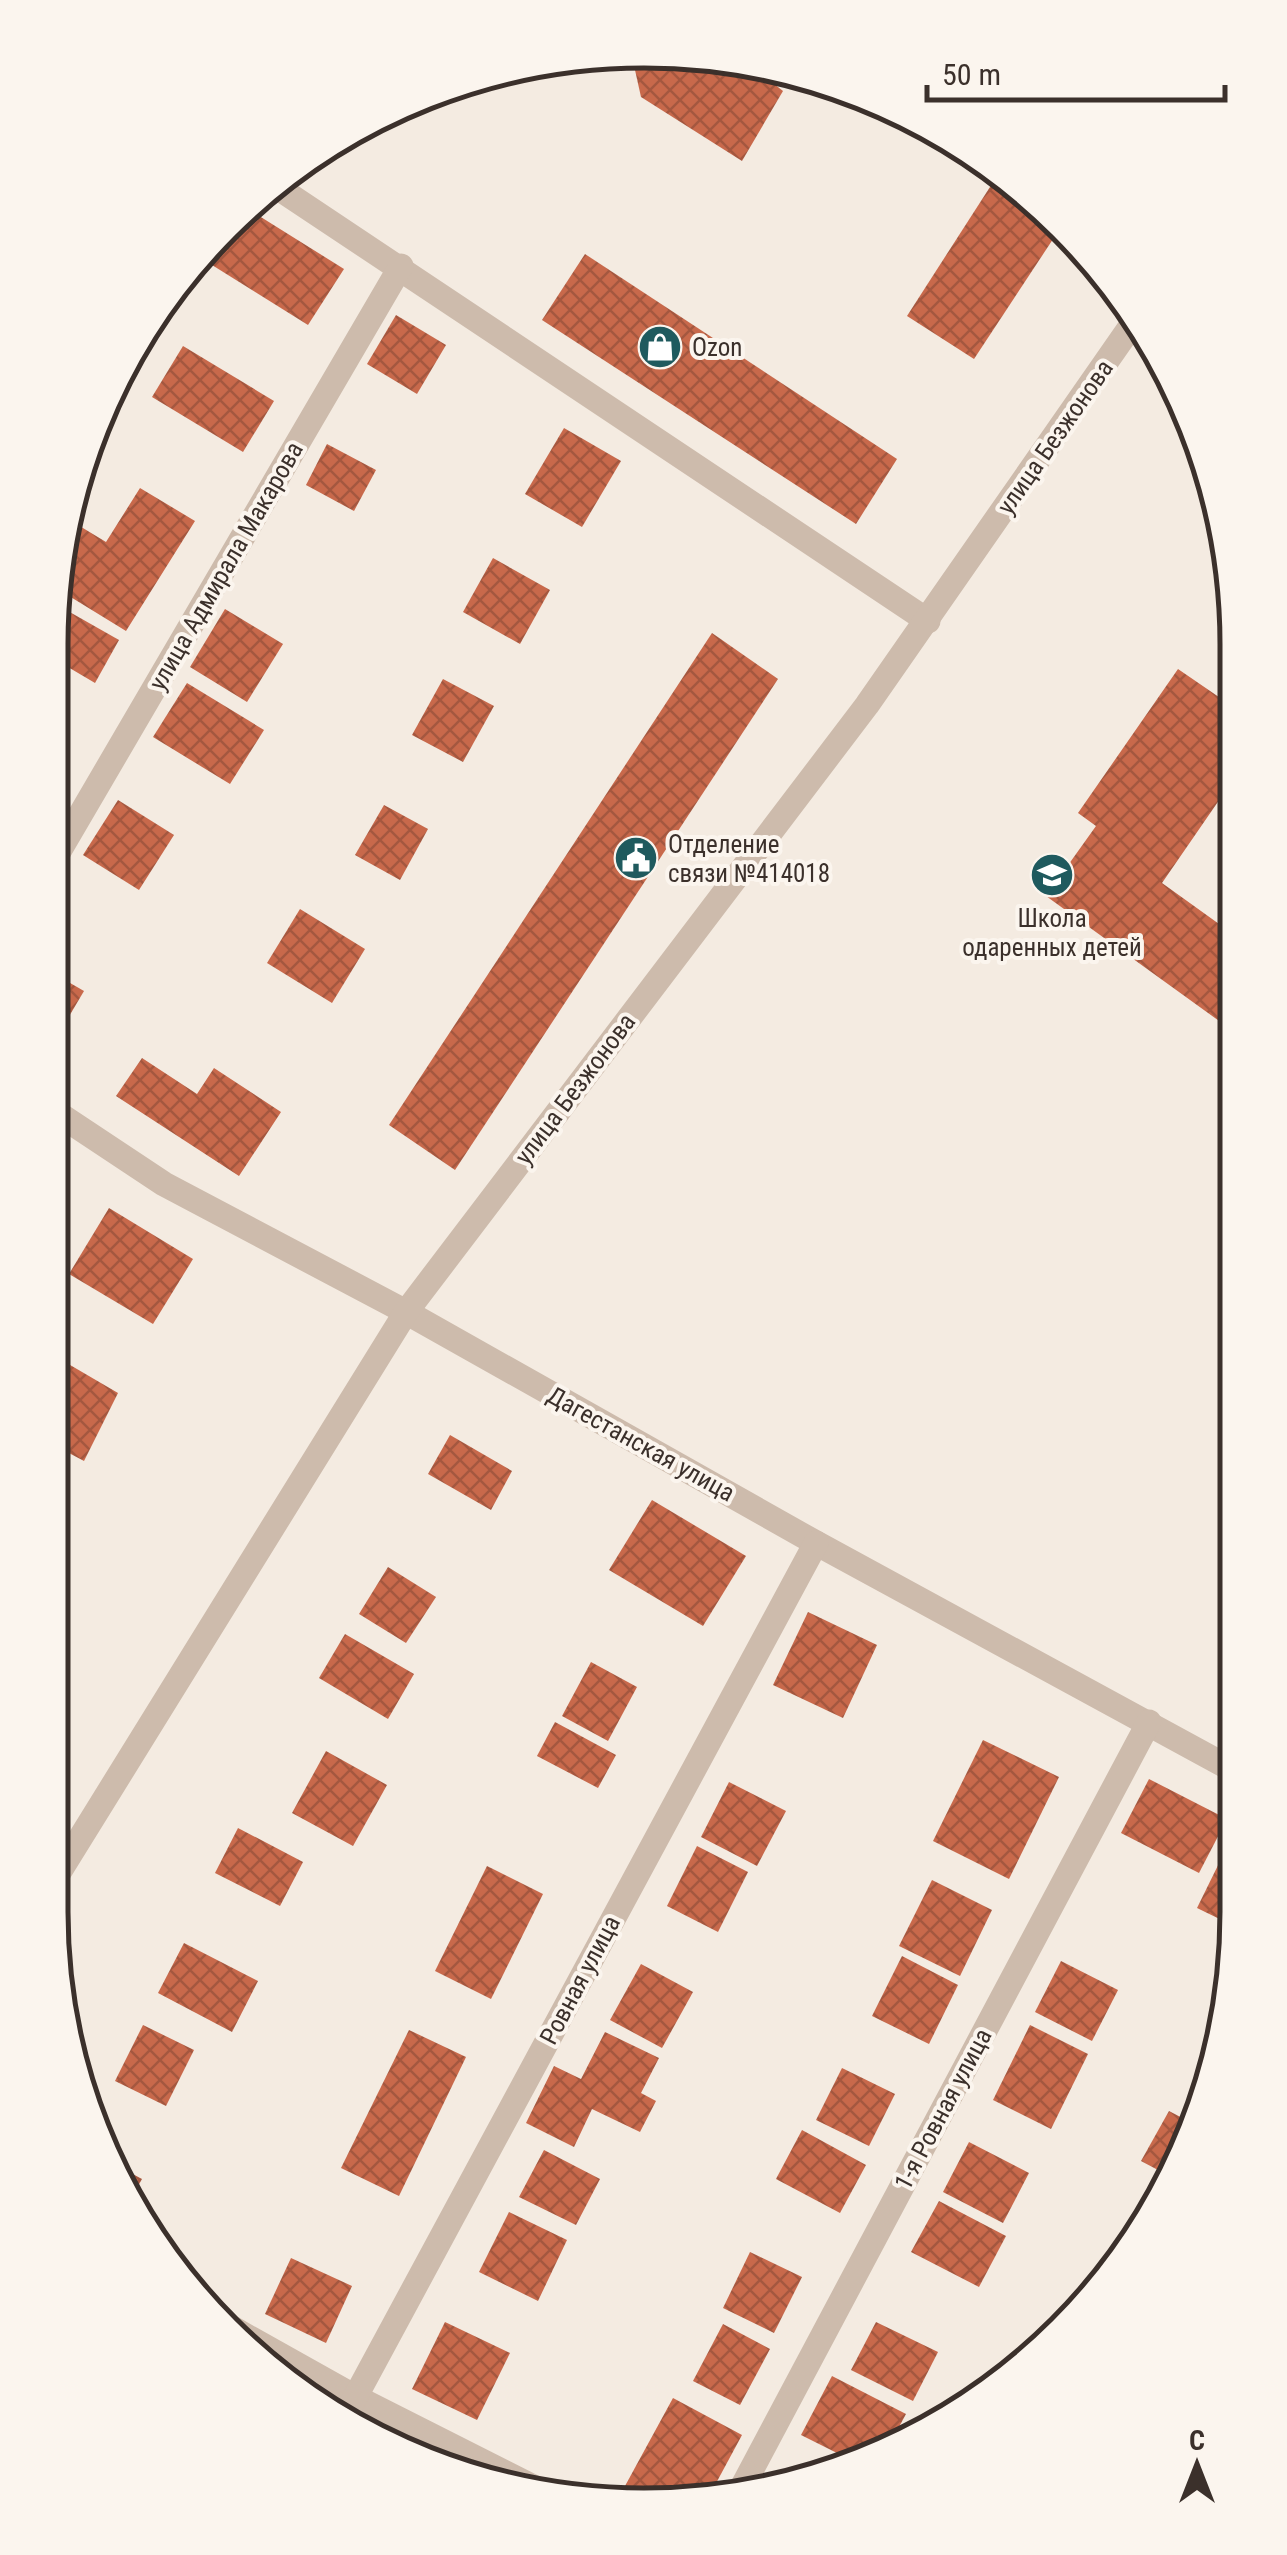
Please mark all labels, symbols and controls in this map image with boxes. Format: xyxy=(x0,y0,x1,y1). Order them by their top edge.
scale bar xyxy=(927,40,1224,102)
text: 50 m xyxy=(942,57,1001,92)
shop icon: Ozon xyxy=(637,324,683,370)
place label: Ozon xyxy=(692,333,742,362)
street label: улица Безжонова xyxy=(991,354,1119,520)
street label: улица Адмирала Макарова xyxy=(143,437,309,695)
place label: Отделение связи №414018 xyxy=(668,830,830,888)
public building icon: Отделение связи №414018 xyxy=(613,835,659,881)
school or university icon: Школа одаренных детей xyxy=(1029,852,1075,898)
place label: Школа одаренных детей xyxy=(962,904,1142,962)
street label: улица Безжонова xyxy=(509,1008,641,1170)
street label: Дагестанская улица xyxy=(542,1380,740,1508)
street label: Ровная улица xyxy=(534,1911,626,2049)
street label: 1-я Ровная улица xyxy=(888,2024,998,2194)
north arrow xyxy=(1147,2415,1247,2515)
text: С xyxy=(1189,2424,1205,2457)

